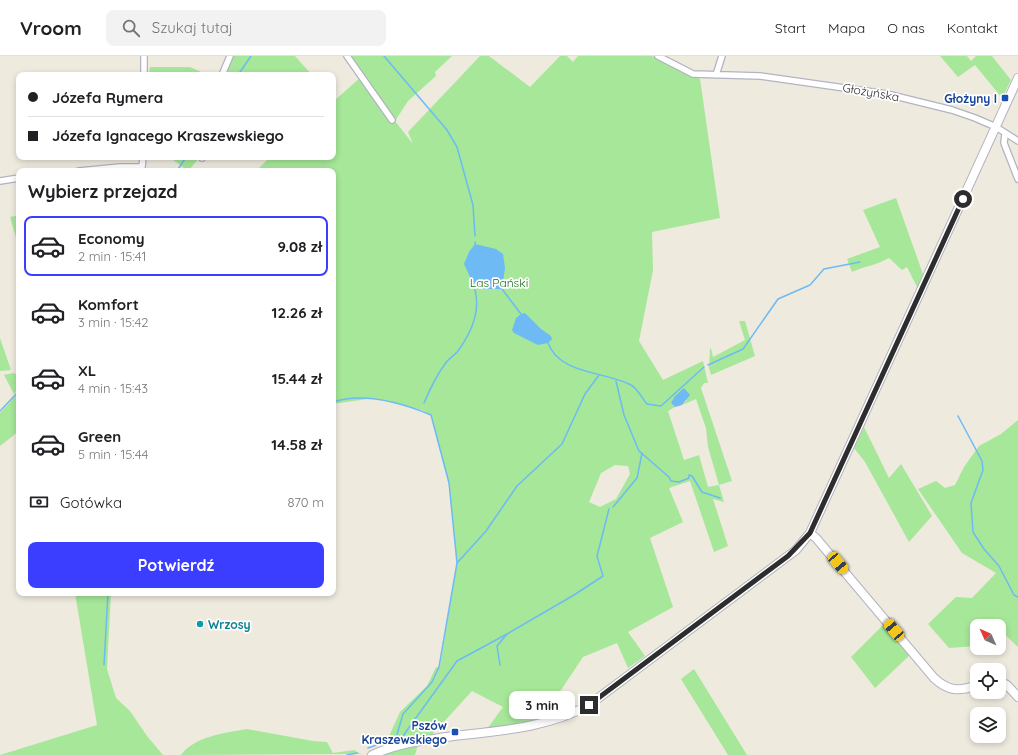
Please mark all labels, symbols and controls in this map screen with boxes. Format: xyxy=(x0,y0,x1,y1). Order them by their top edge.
search box xyxy=(106,10,386,46)
text: Vroom xyxy=(20,16,82,40)
icon: search xyxy=(120,17,142,39)
text: Szukaj tutaj xyxy=(152,18,233,37)
text: Start xyxy=(775,19,806,37)
text: Mapa xyxy=(828,19,865,37)
text: O nas xyxy=(887,19,925,37)
text: Kontakt xyxy=(947,19,998,37)
street label: Głożyńska xyxy=(842,80,900,104)
text: Józefa Rymera xyxy=(52,88,163,107)
place label: Głożyny I xyxy=(944,91,997,106)
marker: Głożyny I xyxy=(1000,93,1010,103)
text: Józefa Ignacego Kraszewskiego xyxy=(52,126,284,145)
text: Wybierz przejazd xyxy=(28,180,178,203)
route start xyxy=(954,190,972,208)
icon: car xyxy=(30,228,66,264)
text: Economy xyxy=(78,229,145,248)
text: 9.08 zł xyxy=(277,237,322,256)
text: 2 min · 15:41 xyxy=(78,248,146,264)
park label: Las Pański xyxy=(470,275,528,290)
icon: car xyxy=(30,294,66,330)
text: Komfort xyxy=(78,295,139,314)
text: 12.26 zł xyxy=(272,303,322,322)
text: 3 min · 15:42 xyxy=(78,314,149,330)
icon: car xyxy=(30,360,66,396)
text: XL xyxy=(78,361,96,380)
text: 15.44 zł xyxy=(272,369,322,388)
text: 4 min · 15:43 xyxy=(78,380,148,396)
icon: car xyxy=(30,426,66,462)
text: Green xyxy=(78,427,121,446)
text: 14.58 zł xyxy=(271,435,322,454)
text: 5 min · 15:44 xyxy=(78,446,148,462)
icon: cash xyxy=(28,491,50,513)
text: Gotówka xyxy=(60,493,122,512)
text: 870 m xyxy=(288,494,324,510)
button: Potwierdź xyxy=(28,542,324,588)
car xyxy=(826,550,850,576)
place label: Wrzosy xyxy=(208,617,251,632)
car xyxy=(882,617,906,643)
marker: Wrzosy xyxy=(195,619,205,629)
north arrow xyxy=(970,619,1006,655)
map controls xyxy=(970,619,1006,743)
button: locate xyxy=(970,663,1006,699)
callout: 3 min xyxy=(509,691,575,719)
route end xyxy=(580,696,598,714)
text: 3 min xyxy=(525,697,559,713)
button: layers xyxy=(970,707,1006,743)
place label: Pszów Kraszewskiego xyxy=(362,718,447,747)
marker: Pszów Kraszewskiego xyxy=(450,727,460,737)

